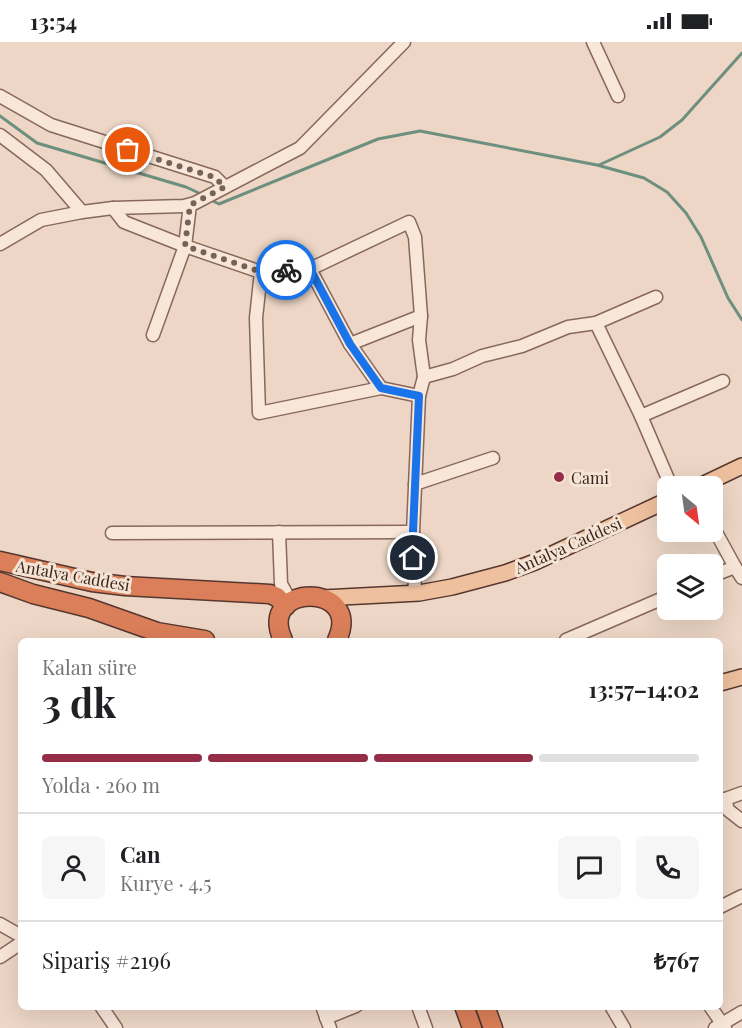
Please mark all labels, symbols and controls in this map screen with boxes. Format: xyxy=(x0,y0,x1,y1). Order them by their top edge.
text: 13:54 xyxy=(30,6,77,36)
pin xyxy=(102,124,153,175)
icon: bag xyxy=(111,133,144,166)
courier xyxy=(256,240,316,300)
icon: bike xyxy=(270,254,303,287)
place label: Cami xyxy=(571,467,609,488)
marker: Cami xyxy=(552,470,566,484)
north arrow xyxy=(657,476,723,542)
map controls xyxy=(657,476,723,620)
street label: Antalya Caddesi xyxy=(510,512,625,578)
pin xyxy=(387,532,438,583)
icon: home xyxy=(396,541,429,574)
street label: Antalya Caddesi xyxy=(14,554,132,595)
button: layers xyxy=(657,554,723,620)
text: Kalan süre xyxy=(42,653,137,680)
text: 13:57–14:02 xyxy=(589,674,699,704)
text: 3 dk xyxy=(42,676,116,728)
text: Yolda · 260 m xyxy=(42,771,160,798)
button: person xyxy=(42,836,105,899)
button: chat xyxy=(558,836,621,899)
button: phone xyxy=(636,836,699,899)
text: Can xyxy=(120,839,160,869)
text: Kurye · 4.5 xyxy=(120,869,212,896)
text: Sipariş #2196 xyxy=(42,945,171,975)
text: ₺767 xyxy=(654,945,699,975)

